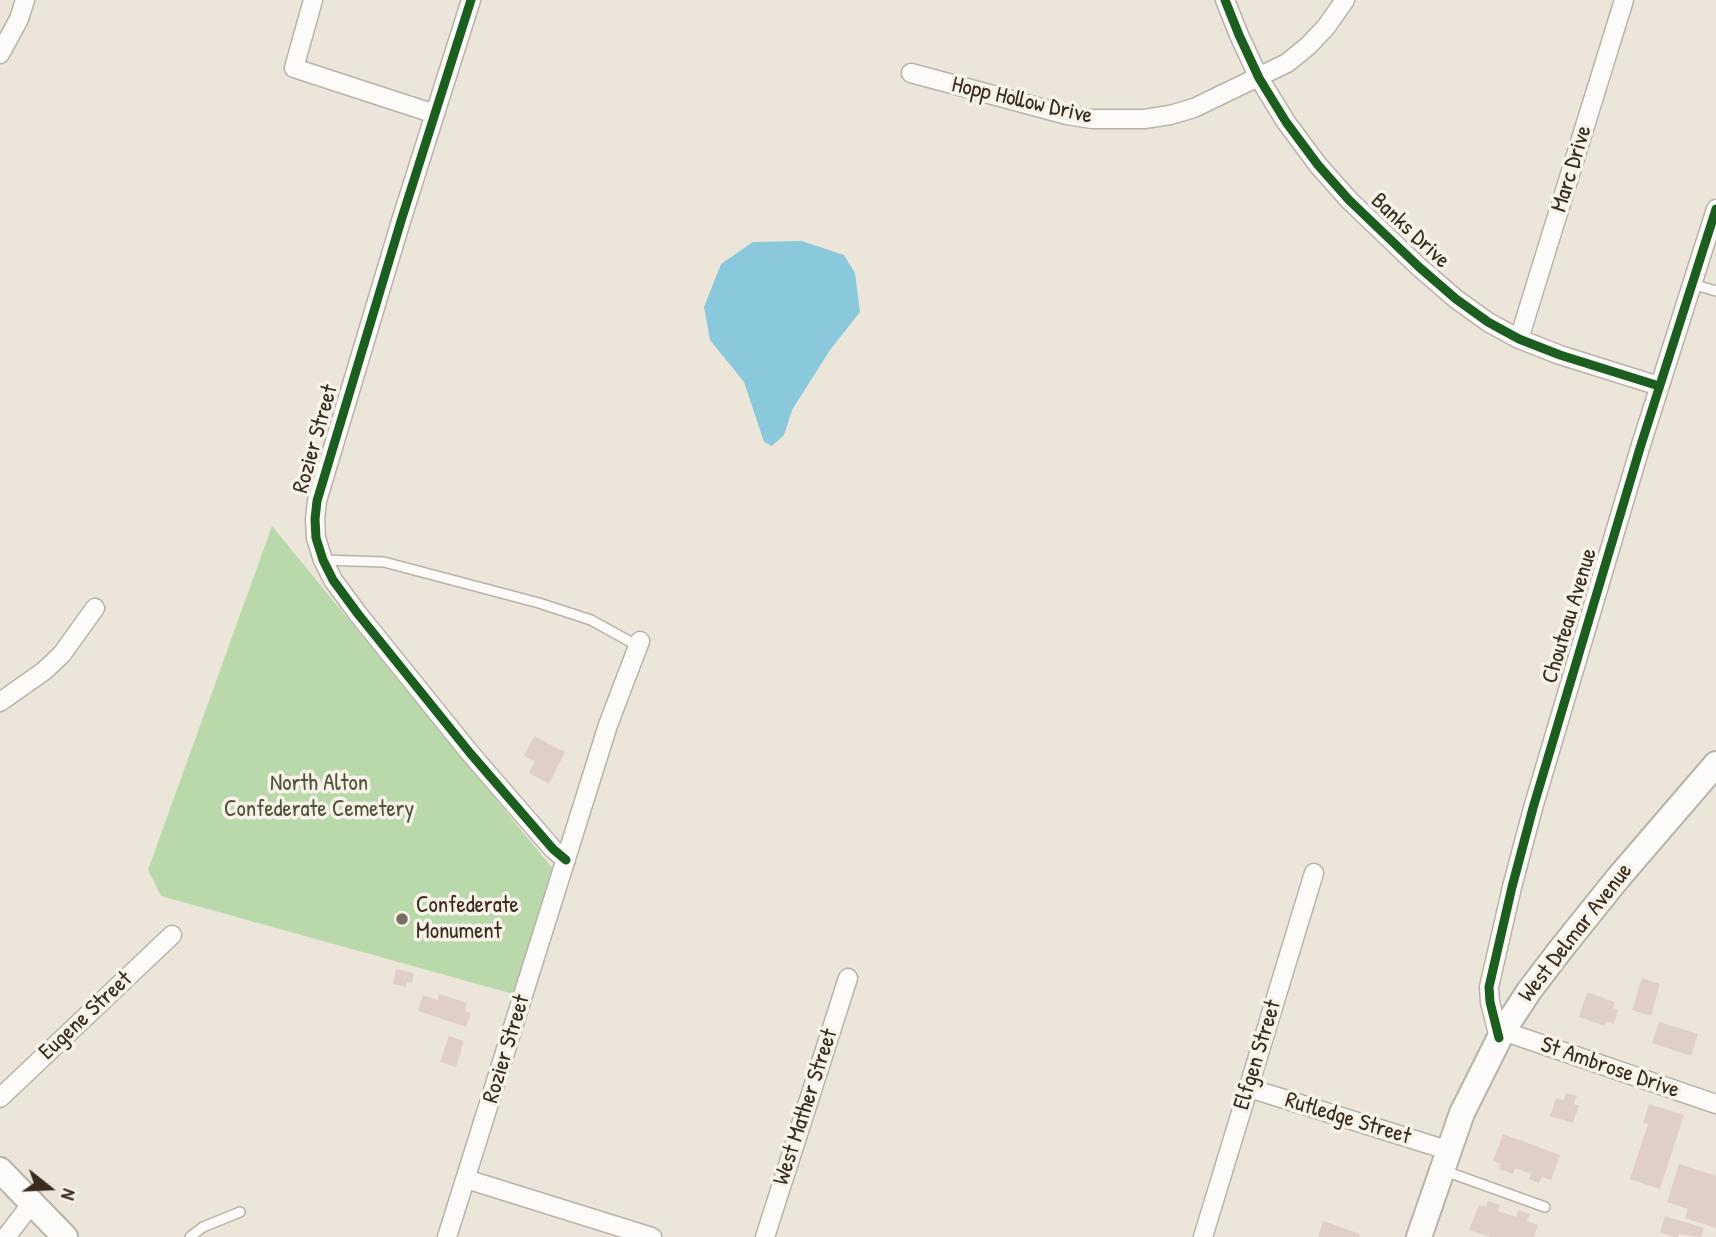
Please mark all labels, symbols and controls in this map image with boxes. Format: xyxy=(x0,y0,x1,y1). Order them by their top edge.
street label: Hopp Hollow Drive xyxy=(949,71,1095,131)
street label: Marc Drive xyxy=(1546,122,1598,216)
street label: Banks Drive xyxy=(1365,187,1455,275)
street label: Rozier Street xyxy=(287,382,345,496)
street label: Chouteau Avenue xyxy=(1536,545,1604,687)
park label: North Alton Confederate Cemetery xyxy=(224,770,414,824)
street label: West Delmar Avenue xyxy=(1513,858,1639,1008)
place label: Confederate Monument xyxy=(416,892,519,946)
marker: Confederate Monument xyxy=(394,911,410,927)
street label: Eugene Street xyxy=(34,966,138,1066)
street label: Rozier Street xyxy=(477,992,537,1106)
street label: Elfgen Street xyxy=(1228,997,1288,1113)
street label: West Mather Street xyxy=(768,1025,844,1189)
street label: St Ambrose Drive xyxy=(1537,1031,1683,1105)
street label: Rutledge Street xyxy=(1282,1087,1414,1151)
north arrow xyxy=(14,1153,84,1223)
text: N xyxy=(55,1186,83,1203)

